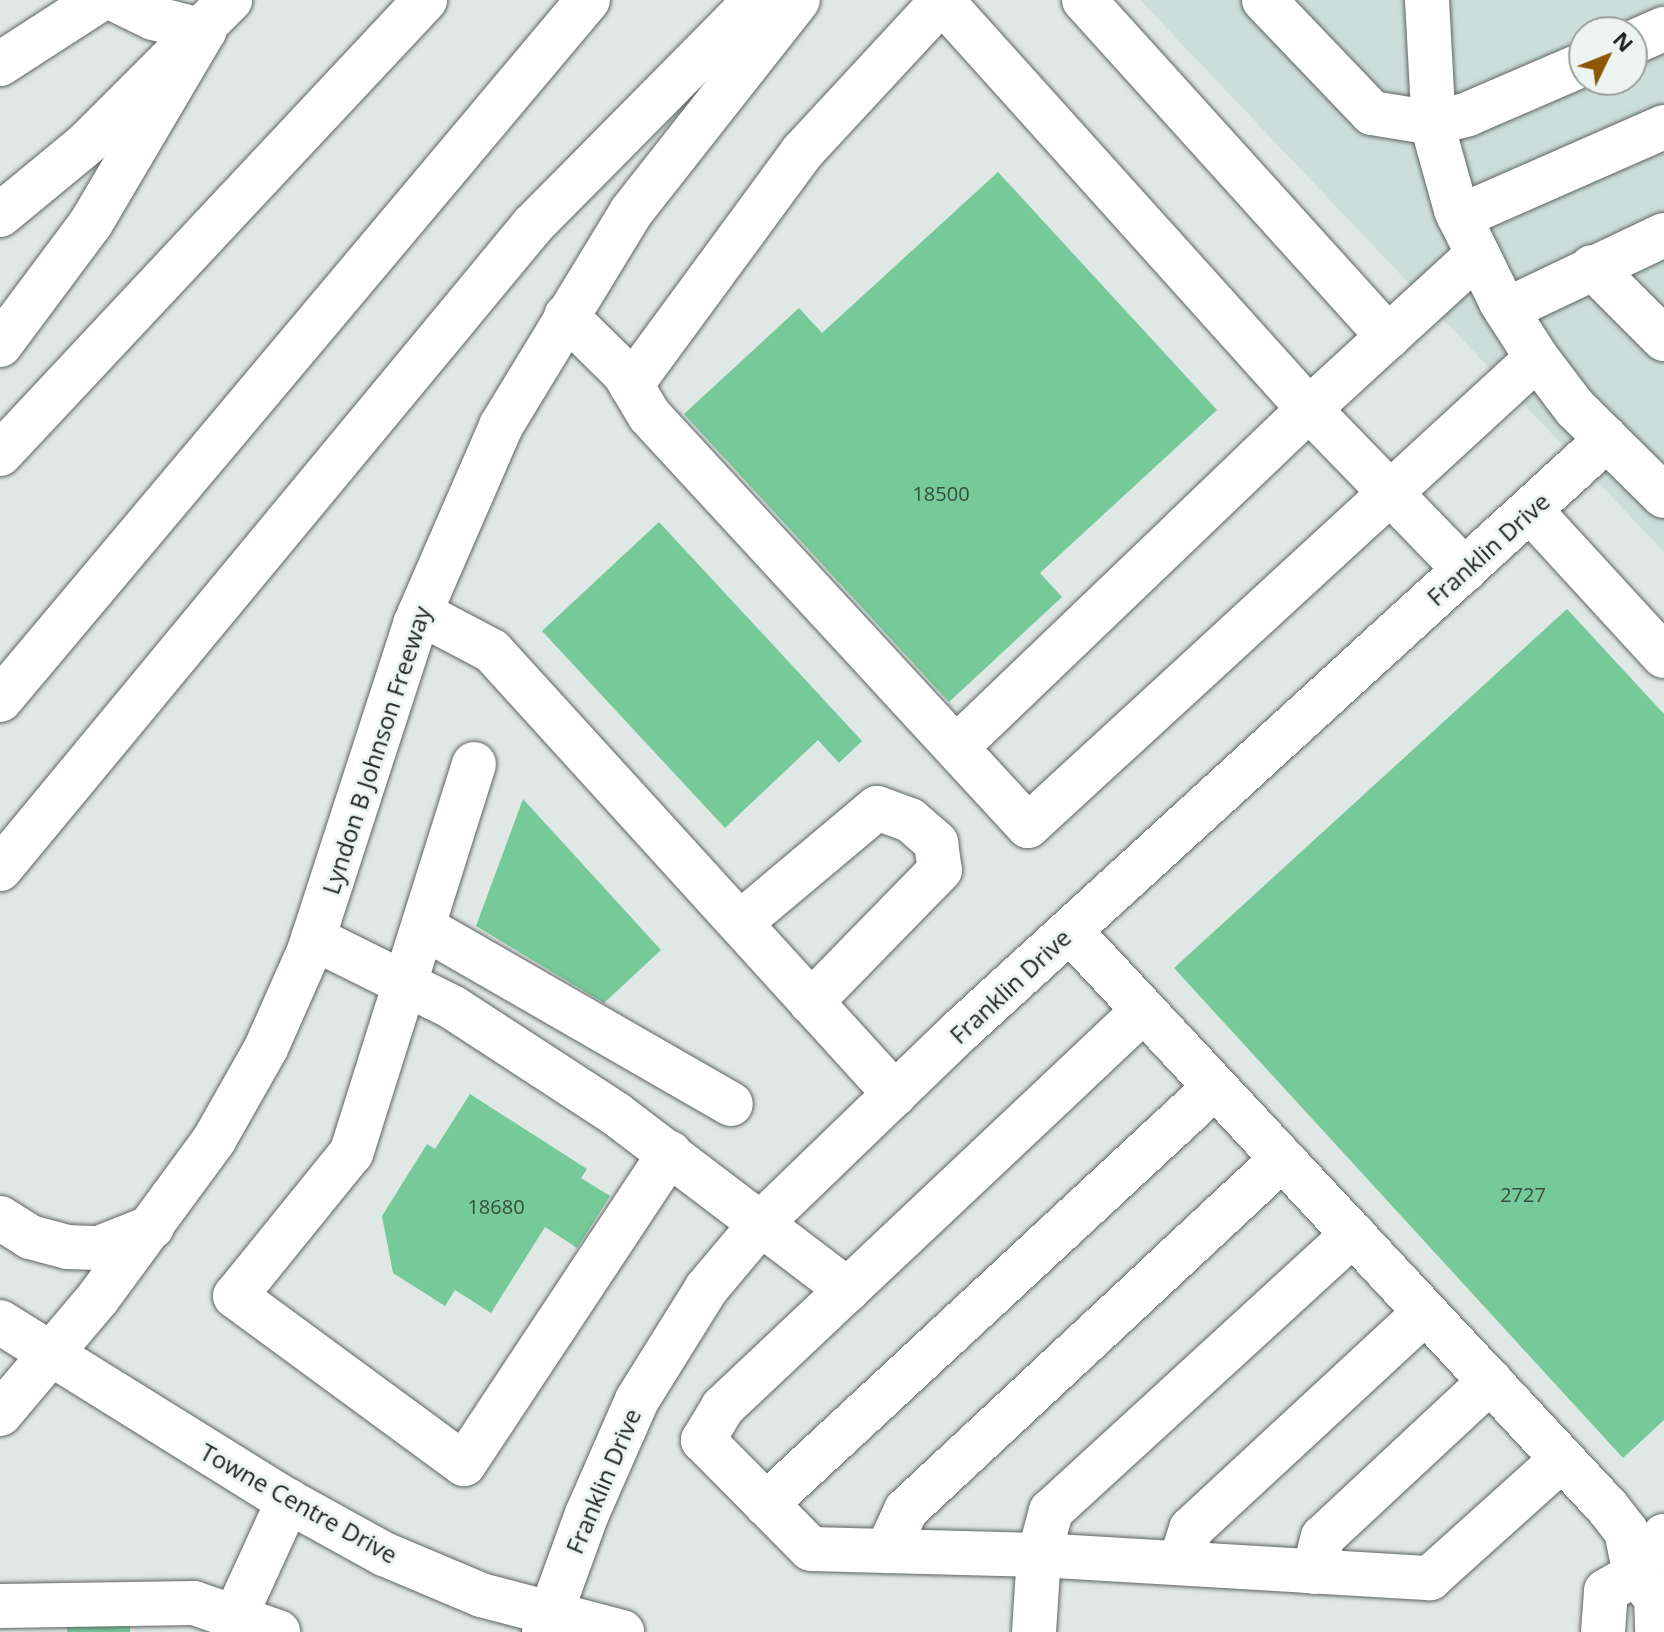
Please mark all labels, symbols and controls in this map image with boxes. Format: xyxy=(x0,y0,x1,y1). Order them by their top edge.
north arrow xyxy=(1568,16,1648,96)
text: N xyxy=(1607,24,1641,58)
house number: 18500 xyxy=(912,481,970,505)
street label: Franklin Drive xyxy=(1421,487,1555,611)
street label: Lyndon B Johnson Freeway xyxy=(316,602,436,898)
street label: Franklin Drive xyxy=(944,923,1076,1049)
house number: 2727 xyxy=(1500,1182,1546,1206)
house number: 18680 xyxy=(467,1194,525,1218)
street label: Franklin Drive xyxy=(560,1404,646,1558)
street label: Towne Centre Drive xyxy=(195,1437,403,1569)

